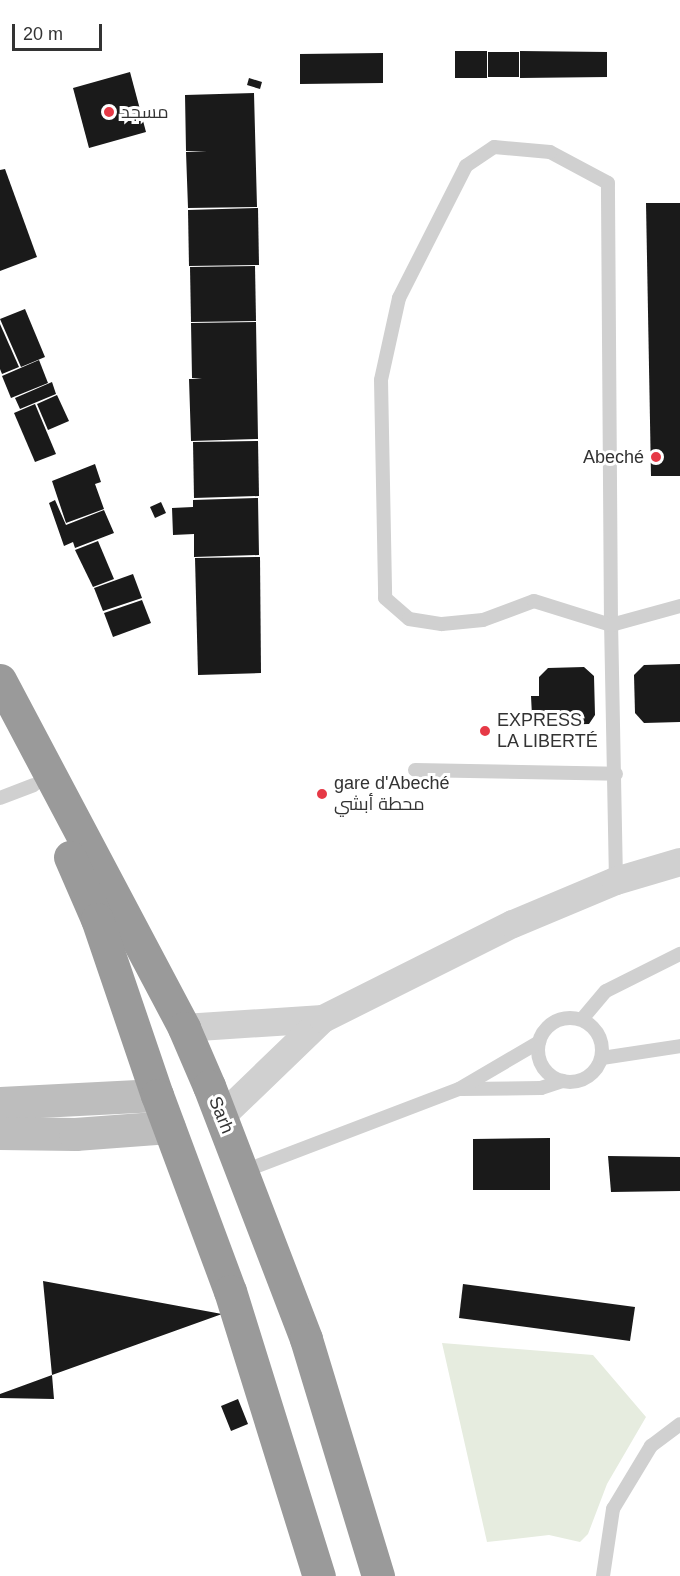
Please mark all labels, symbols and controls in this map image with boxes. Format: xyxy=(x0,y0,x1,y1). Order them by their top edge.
scale bar xyxy=(15,12,105,50)
text: 20 m xyxy=(23,24,63,44)
place label: مسجد xyxy=(121,101,169,123)
marker: مسجد xyxy=(102,105,116,119)
place label: Abeché xyxy=(583,446,644,468)
marker: Abeché xyxy=(649,450,663,464)
place label: EXPRESS LA LIBERTÉ xyxy=(497,710,599,752)
marker: EXPRESS LA LIBERTÉ xyxy=(478,724,492,738)
place label: gare d'Abeché محطة أبشي xyxy=(334,773,450,816)
marker: gare d'Abeché محطة أبشي xyxy=(315,787,329,801)
street label: Sarh xyxy=(204,1093,238,1137)

